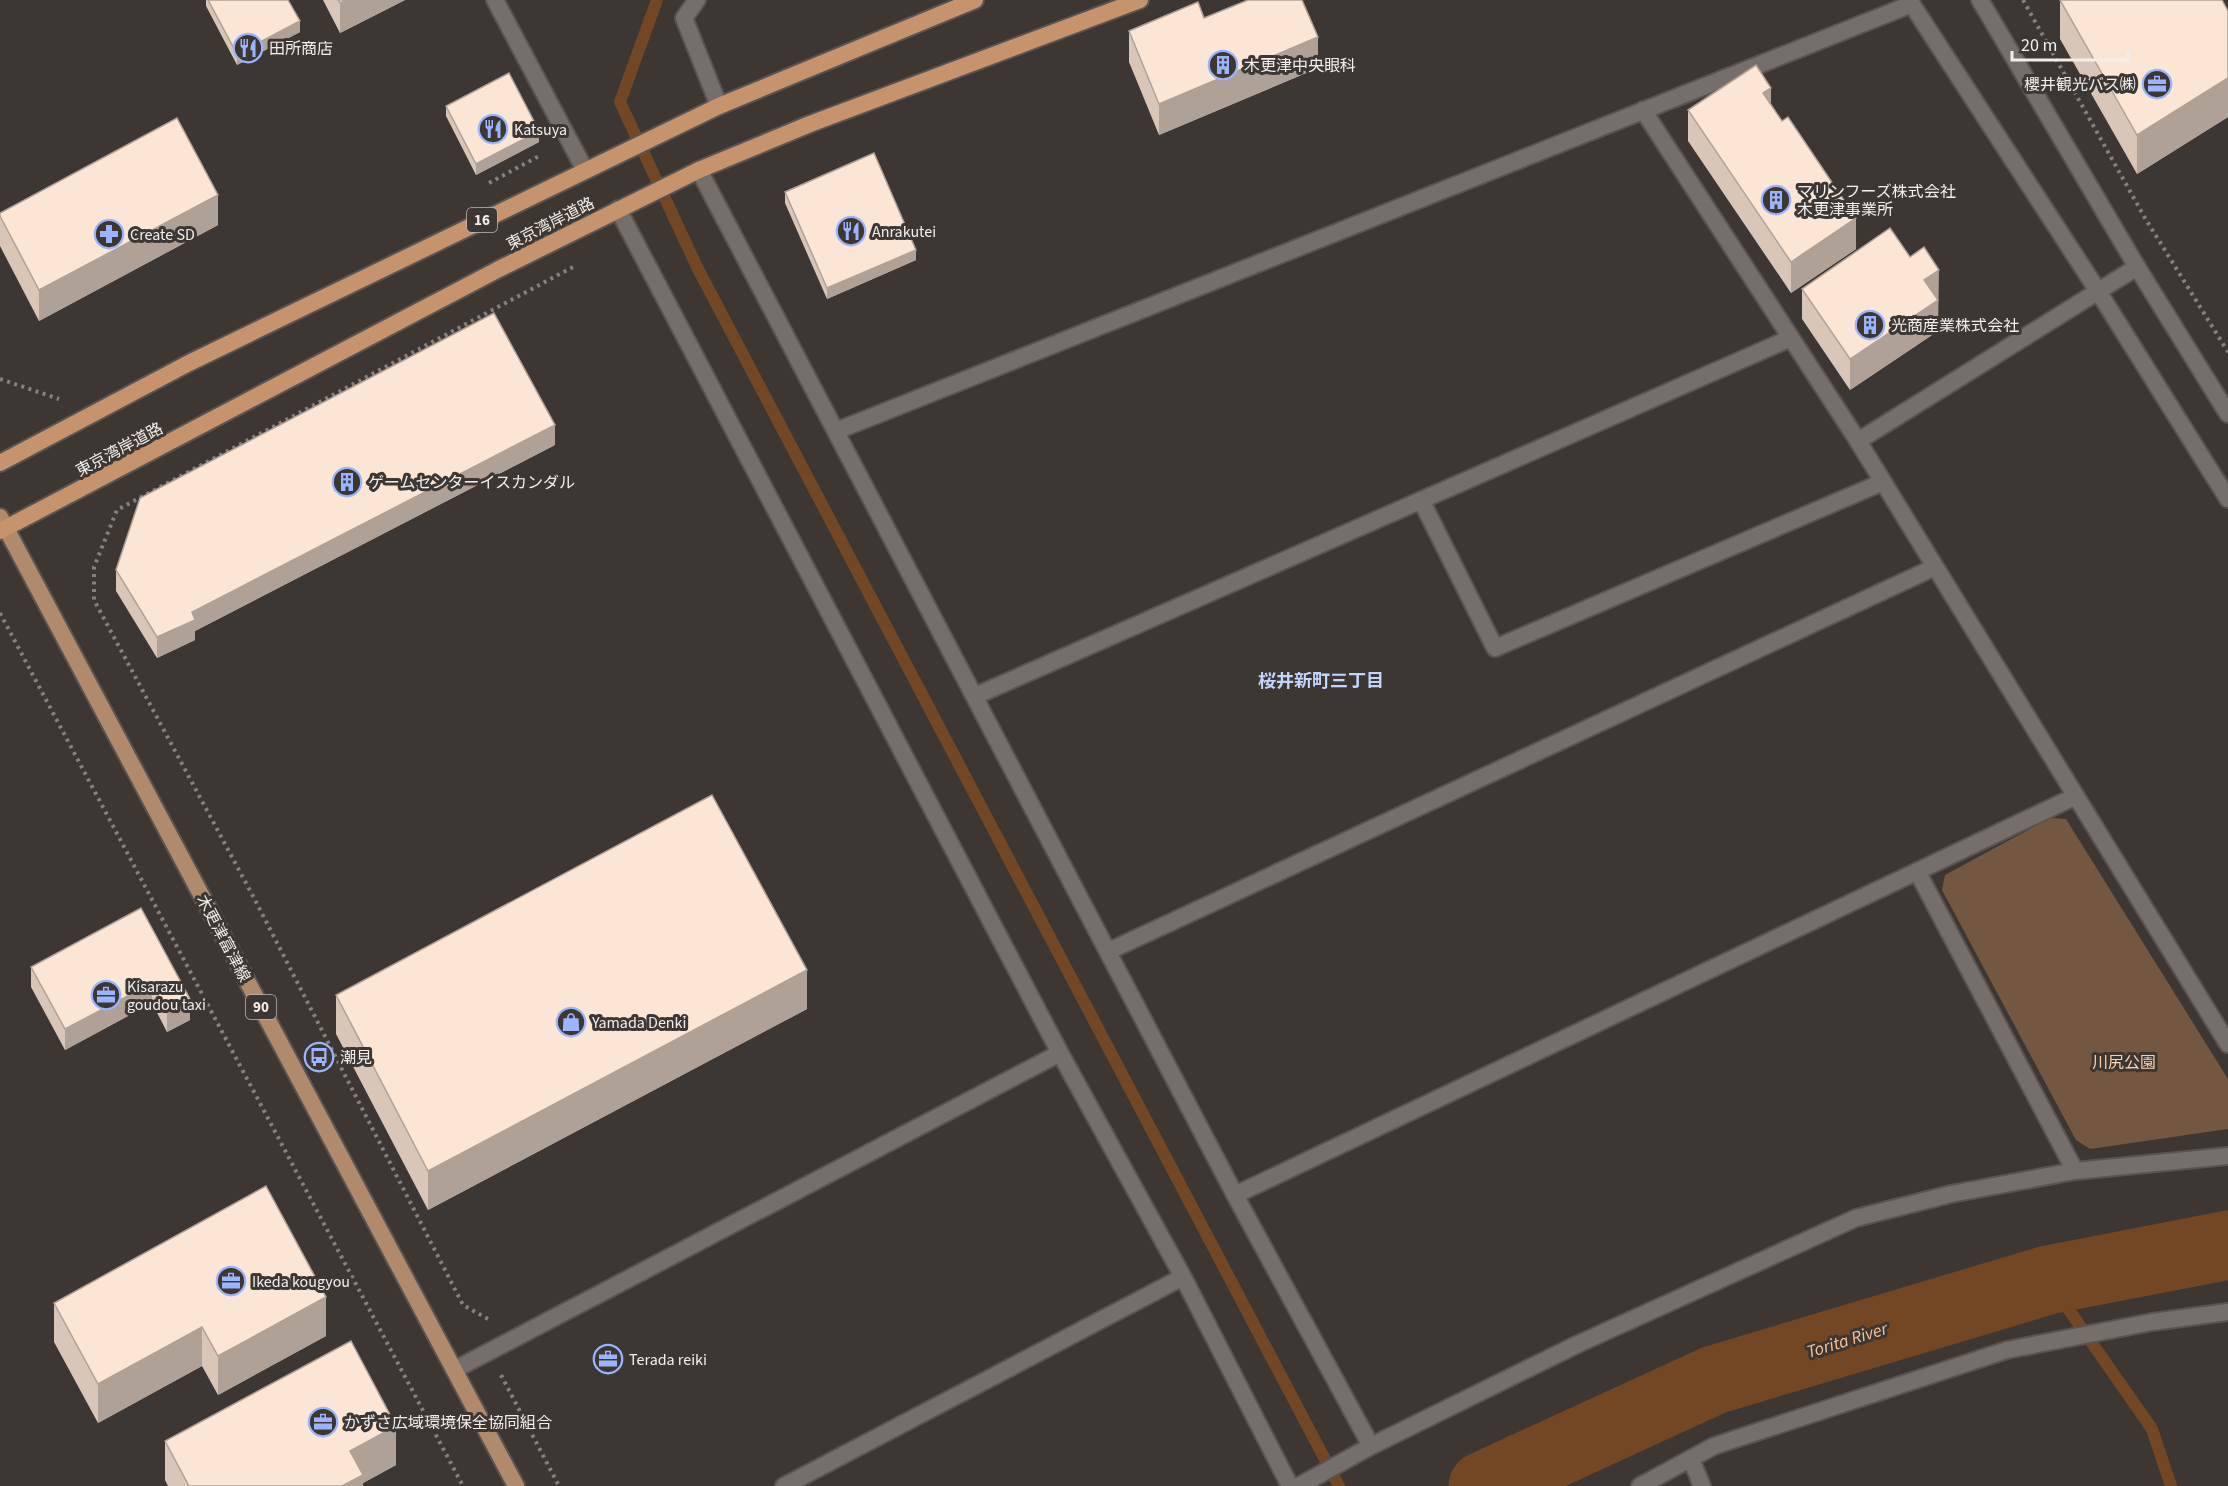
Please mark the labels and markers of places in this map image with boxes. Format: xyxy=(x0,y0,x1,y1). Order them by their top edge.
restaurant icon: 田所商店 xyxy=(232,32,264,64)
place label: 田所商店 xyxy=(269,38,333,60)
building icon: 木更津中央眼科 xyxy=(1207,49,1239,81)
place label: 木更津中央眼科 xyxy=(1244,55,1356,77)
office icon: 櫻井観光バス㈱ xyxy=(2141,68,2173,100)
place label: 櫻井観光バス㈱ xyxy=(2024,74,2136,96)
restaurant icon: Katsuya xyxy=(477,113,509,145)
place label: Katsuya xyxy=(514,119,567,141)
place label: マリンフーズ株式会社 木更津事業所 xyxy=(1797,181,1956,221)
building icon: マリンフーズ株式会社 木更津事業所 xyxy=(1760,184,1792,216)
restaurant icon: Anrakutei xyxy=(835,215,867,247)
pharmacy icon: Create SD xyxy=(93,218,125,250)
place label: Anrakutei xyxy=(872,221,936,243)
place label: Create SD xyxy=(130,224,195,246)
building icon: 光商産業株式会社 xyxy=(1854,309,1886,341)
place label: 光商産業株式会社 xyxy=(1891,315,2019,337)
building icon: ゲームセンターイスカンダル xyxy=(331,466,363,498)
place label: ゲームセンターイスカンダル xyxy=(368,472,575,494)
place label: Kisarazu goudou taxi xyxy=(127,976,206,1016)
office icon: Kisarazu goudou taxi xyxy=(90,979,122,1011)
shop icon: Yamada Denki xyxy=(555,1006,587,1038)
place label: Yamada Denki xyxy=(591,1012,686,1034)
bus stop icon: 潮見 xyxy=(303,1041,335,1073)
place label: 潮見 xyxy=(340,1047,372,1069)
office icon: Ikeda kougyou xyxy=(215,1265,247,1297)
place label: Ikeda kougyou xyxy=(252,1271,350,1293)
office icon: Terada reiki xyxy=(592,1343,624,1375)
place label: Terada reiki xyxy=(629,1349,707,1371)
office icon: かずさ広域環境保全協同組合 xyxy=(307,1406,339,1438)
place label: かずさ広域環境保全協同組合 xyxy=(344,1412,552,1434)

